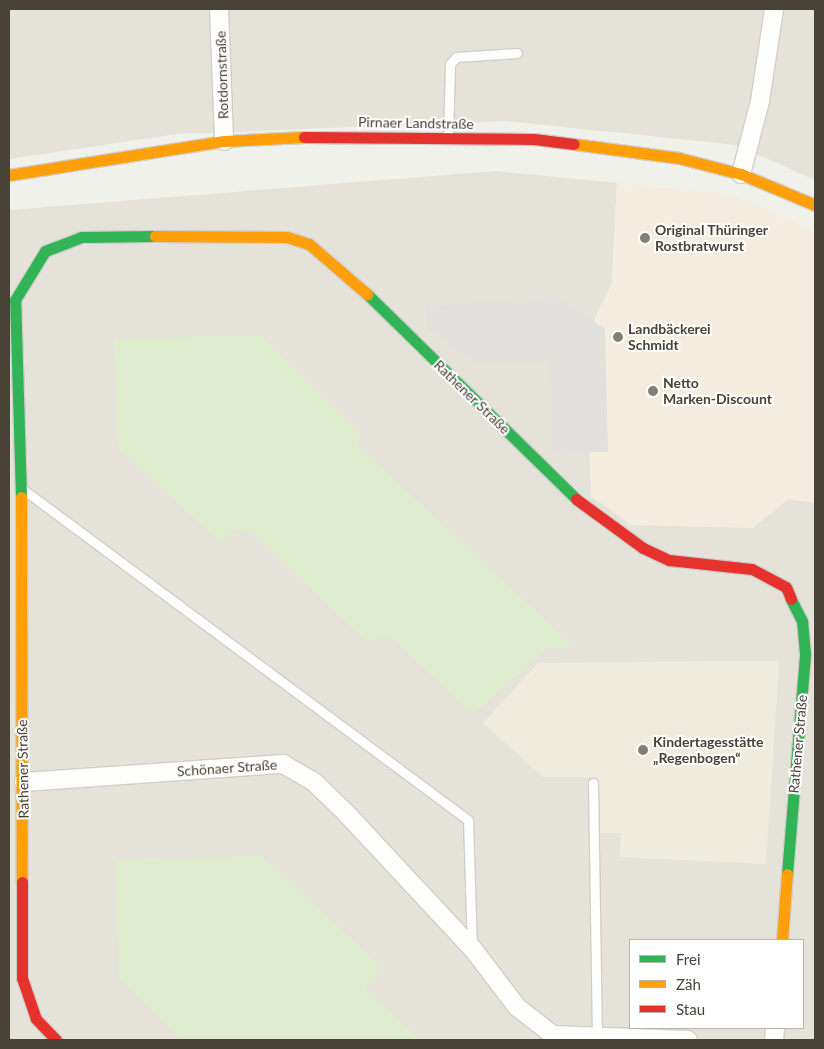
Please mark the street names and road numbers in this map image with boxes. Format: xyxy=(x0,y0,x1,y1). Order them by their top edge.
street label: Rotdornstraße xyxy=(212,31,232,119)
street label: Pirnaer Landstraße xyxy=(358,114,474,132)
street label: Rathener Straße xyxy=(430,356,514,438)
street label: Rathener Straße xyxy=(785,694,811,794)
street label: Rathener Straße xyxy=(14,719,32,819)
street label: Schönaer Straße xyxy=(176,756,278,780)

